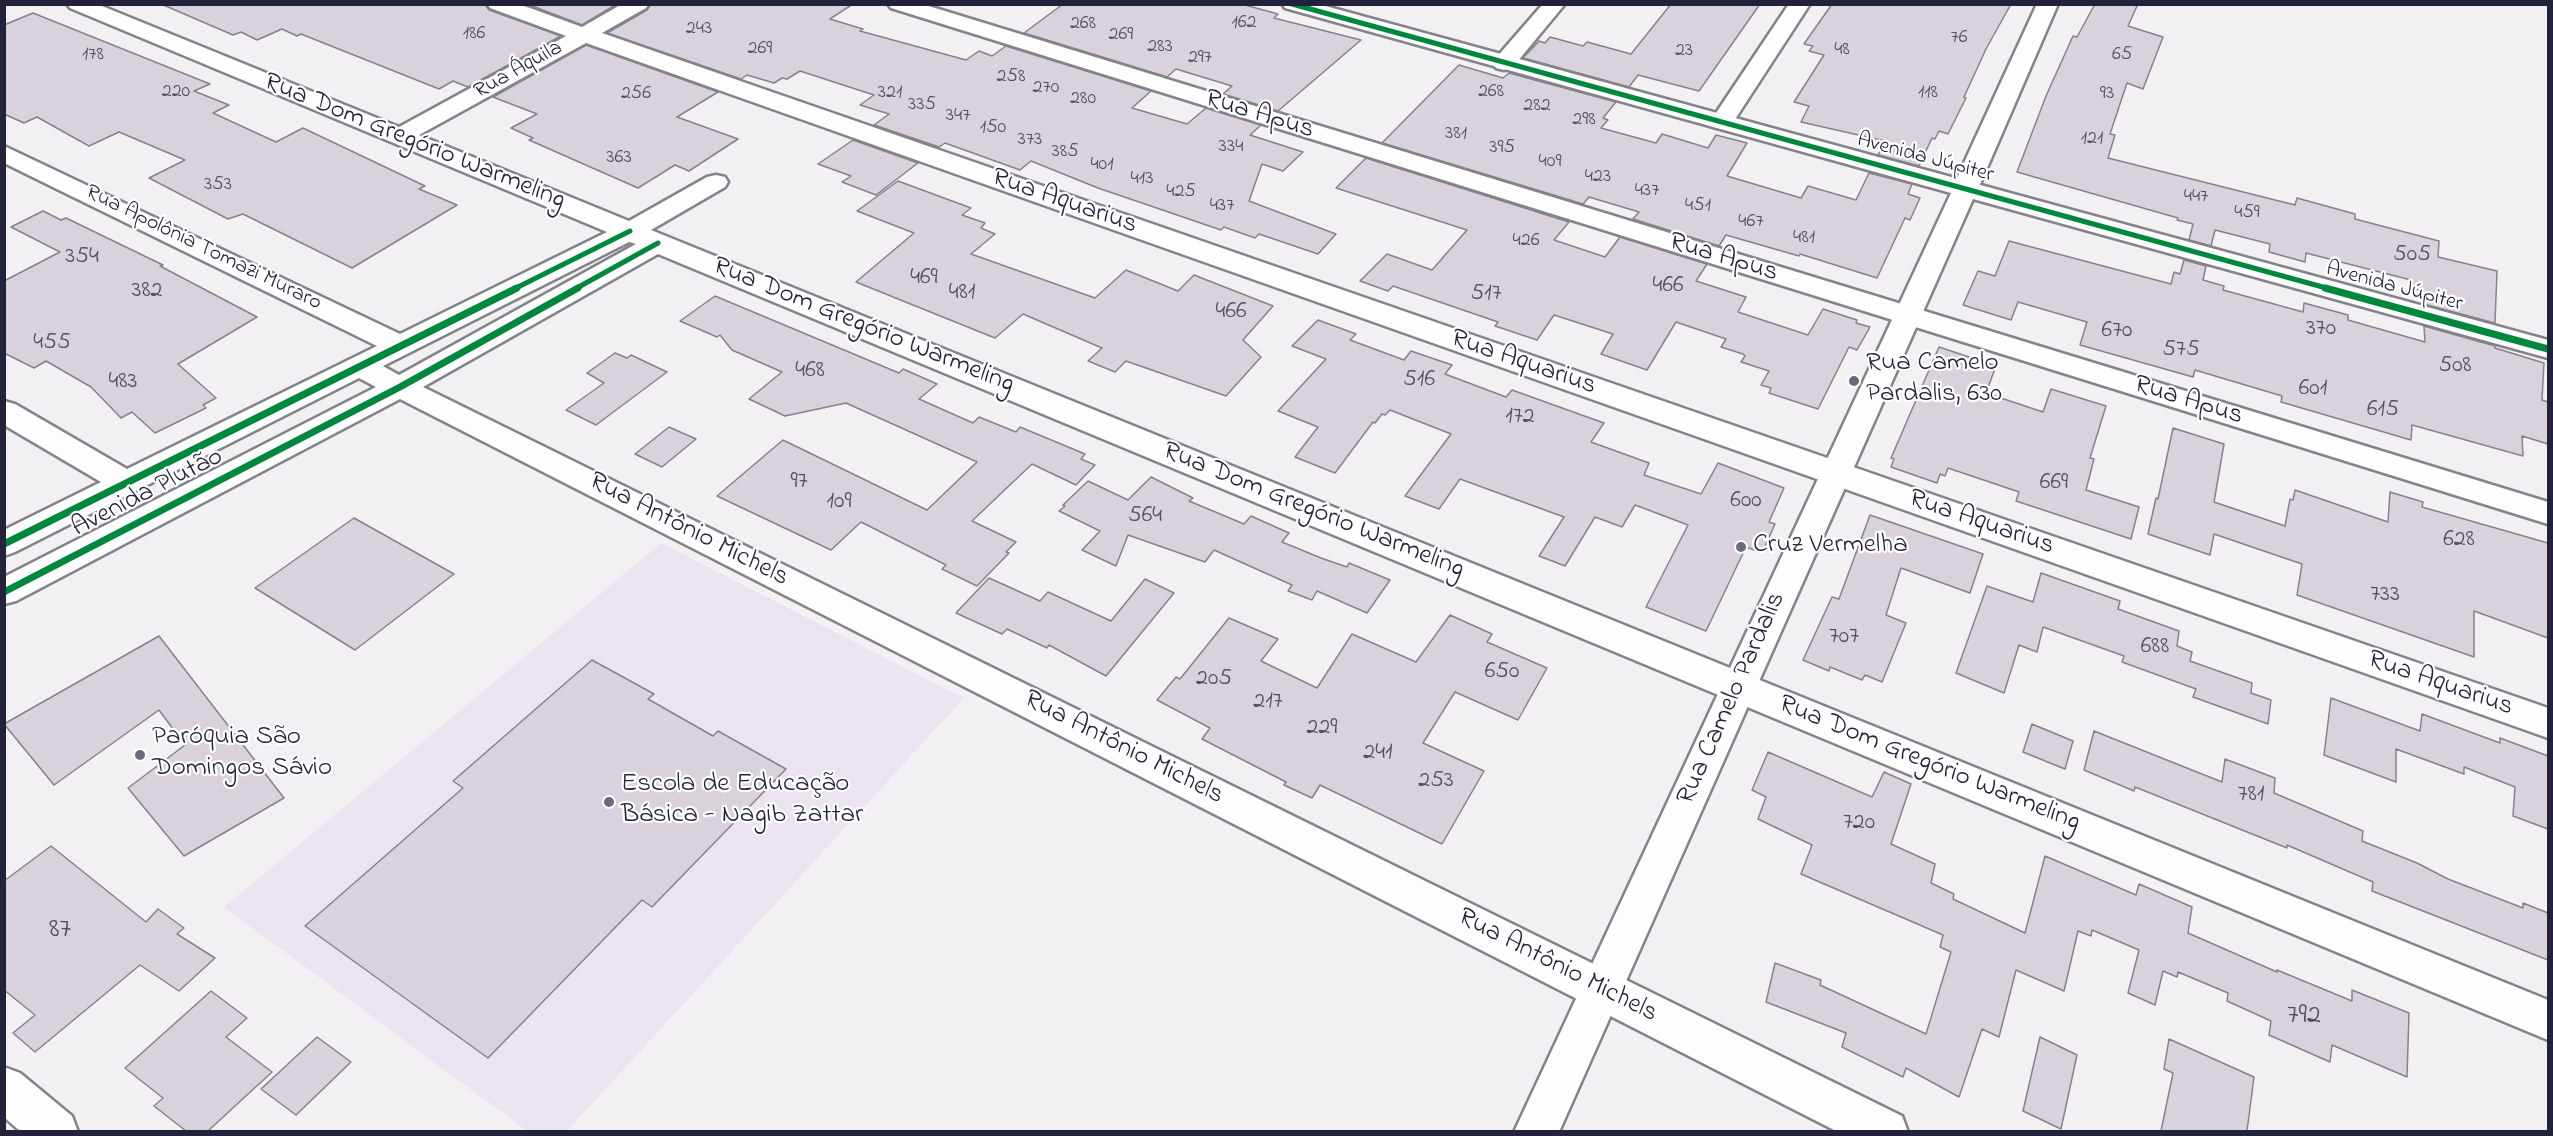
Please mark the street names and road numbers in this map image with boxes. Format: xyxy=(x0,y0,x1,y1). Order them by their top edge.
street label: Rua Áquila xyxy=(470,36,568,106)
street label: Rua Dom Gregório Warmeling xyxy=(258,68,570,218)
street label: Rua Apus xyxy=(1201,84,1317,148)
street label: Avenida Júpiter xyxy=(1854,128,1996,190)
street label: Rua Aquarius xyxy=(987,163,1141,243)
street label: Rua Apolônia Tomazi Muraro xyxy=(81,180,325,318)
street label: Rua Apus xyxy=(1665,227,1781,291)
street label: Rua Dom Gregório Warmeling xyxy=(707,252,1019,402)
street label: Avenida Júpiter xyxy=(2323,257,2465,319)
street label: Rua Aquarius xyxy=(1446,324,1600,404)
street label: Rua Apus xyxy=(2130,370,2246,434)
street label: Rua Dom Gregório Warmeling xyxy=(1157,437,1469,587)
street label: Avenida Plutão xyxy=(67,442,229,546)
street label: Rua Antônio Michels xyxy=(583,467,793,595)
street label: Rua Aquarius xyxy=(1904,484,2058,564)
street label: Rua Camelo Pardalis xyxy=(1672,588,1794,810)
street label: Rua Aquarius xyxy=(2363,645,2517,725)
street label: Rua Antônio Michels xyxy=(1018,685,1228,813)
street label: Rua Dom Gregório Warmeling xyxy=(1773,690,2085,840)
street label: Rua Antônio Michels xyxy=(1452,903,1662,1031)

